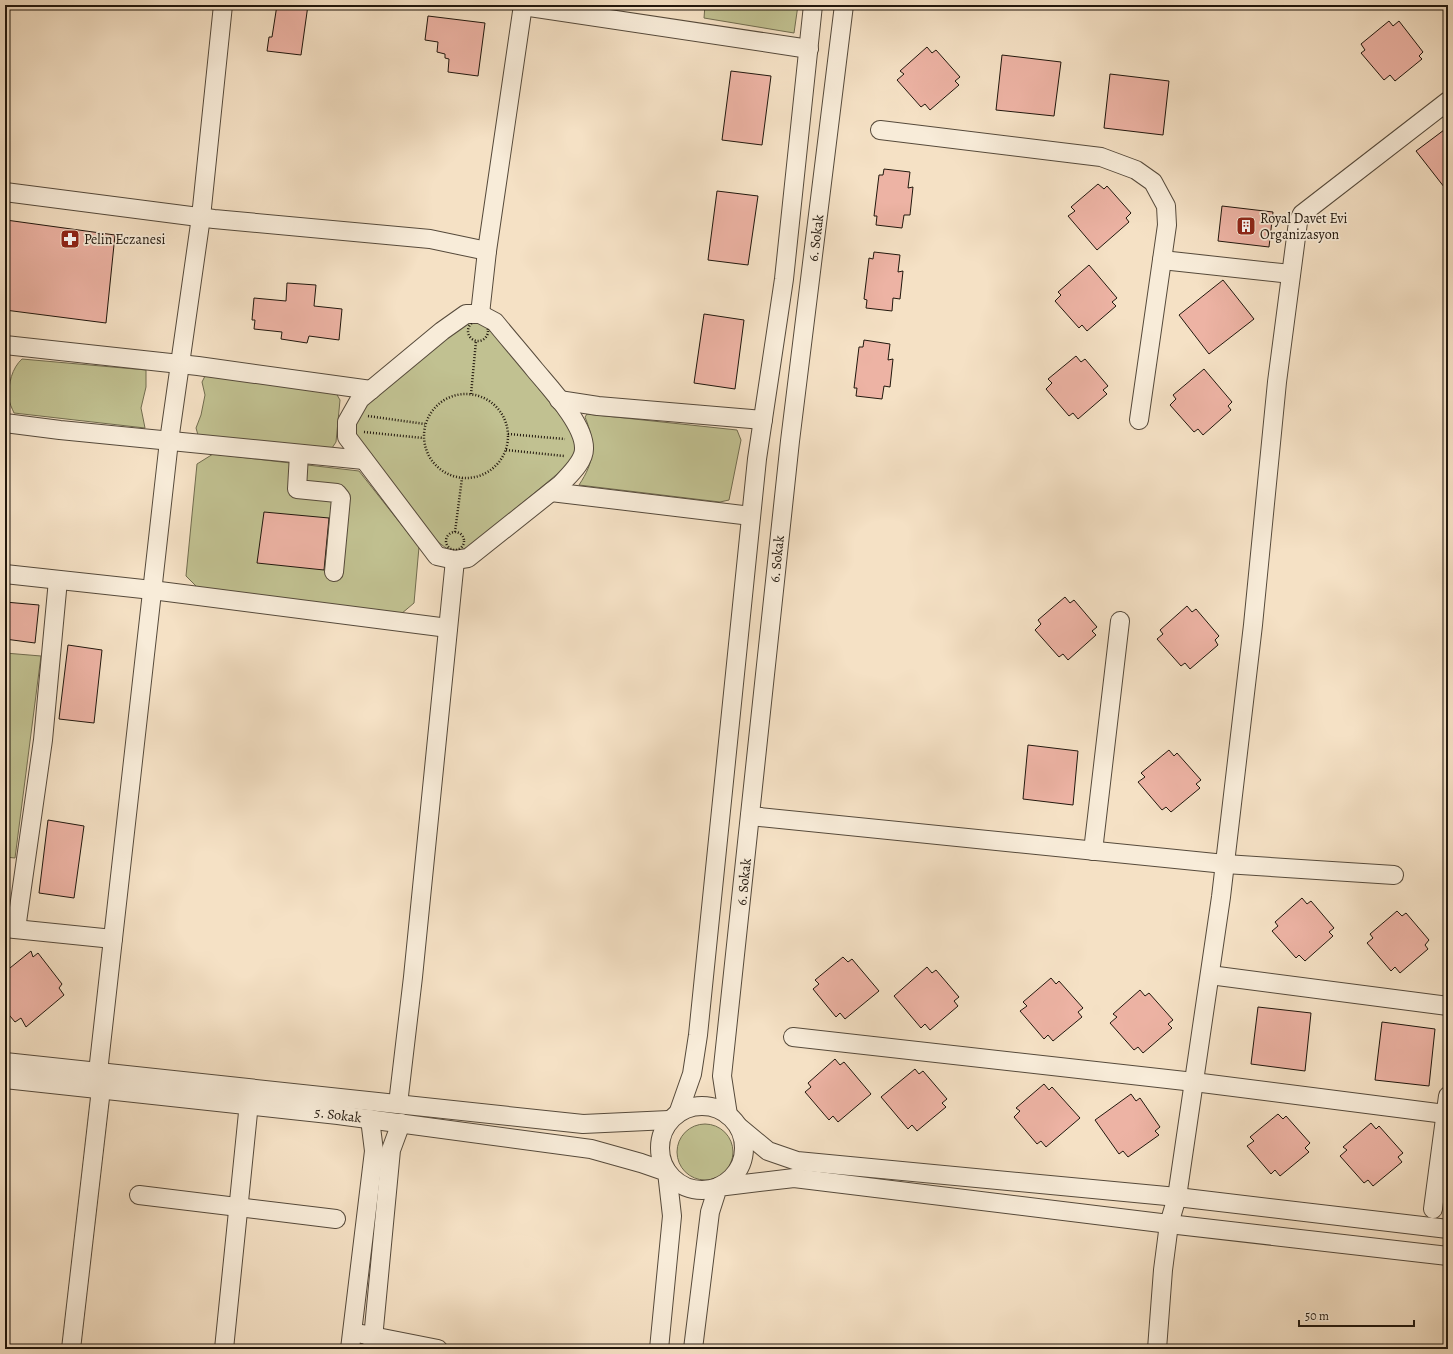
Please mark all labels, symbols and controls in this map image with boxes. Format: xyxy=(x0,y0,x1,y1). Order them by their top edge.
place label: Royal Davet Evi Organizasyon xyxy=(1260,209,1347,244)
street label: 6. Sokak xyxy=(804,213,828,263)
building icon: Royal Davet Evi Organizasyon xyxy=(1235,215,1257,237)
pharmacy icon: Pelin Eczanesi xyxy=(59,228,81,250)
place label: Pelin Eczanesi xyxy=(84,230,166,249)
street label: 6. Sokak xyxy=(765,534,789,584)
street label: 6. Sokak xyxy=(732,857,756,907)
street label: 5. Sokak xyxy=(313,1103,363,1127)
scale bar xyxy=(1299,1302,1414,1328)
text: 50 m xyxy=(1305,1308,1329,1324)

